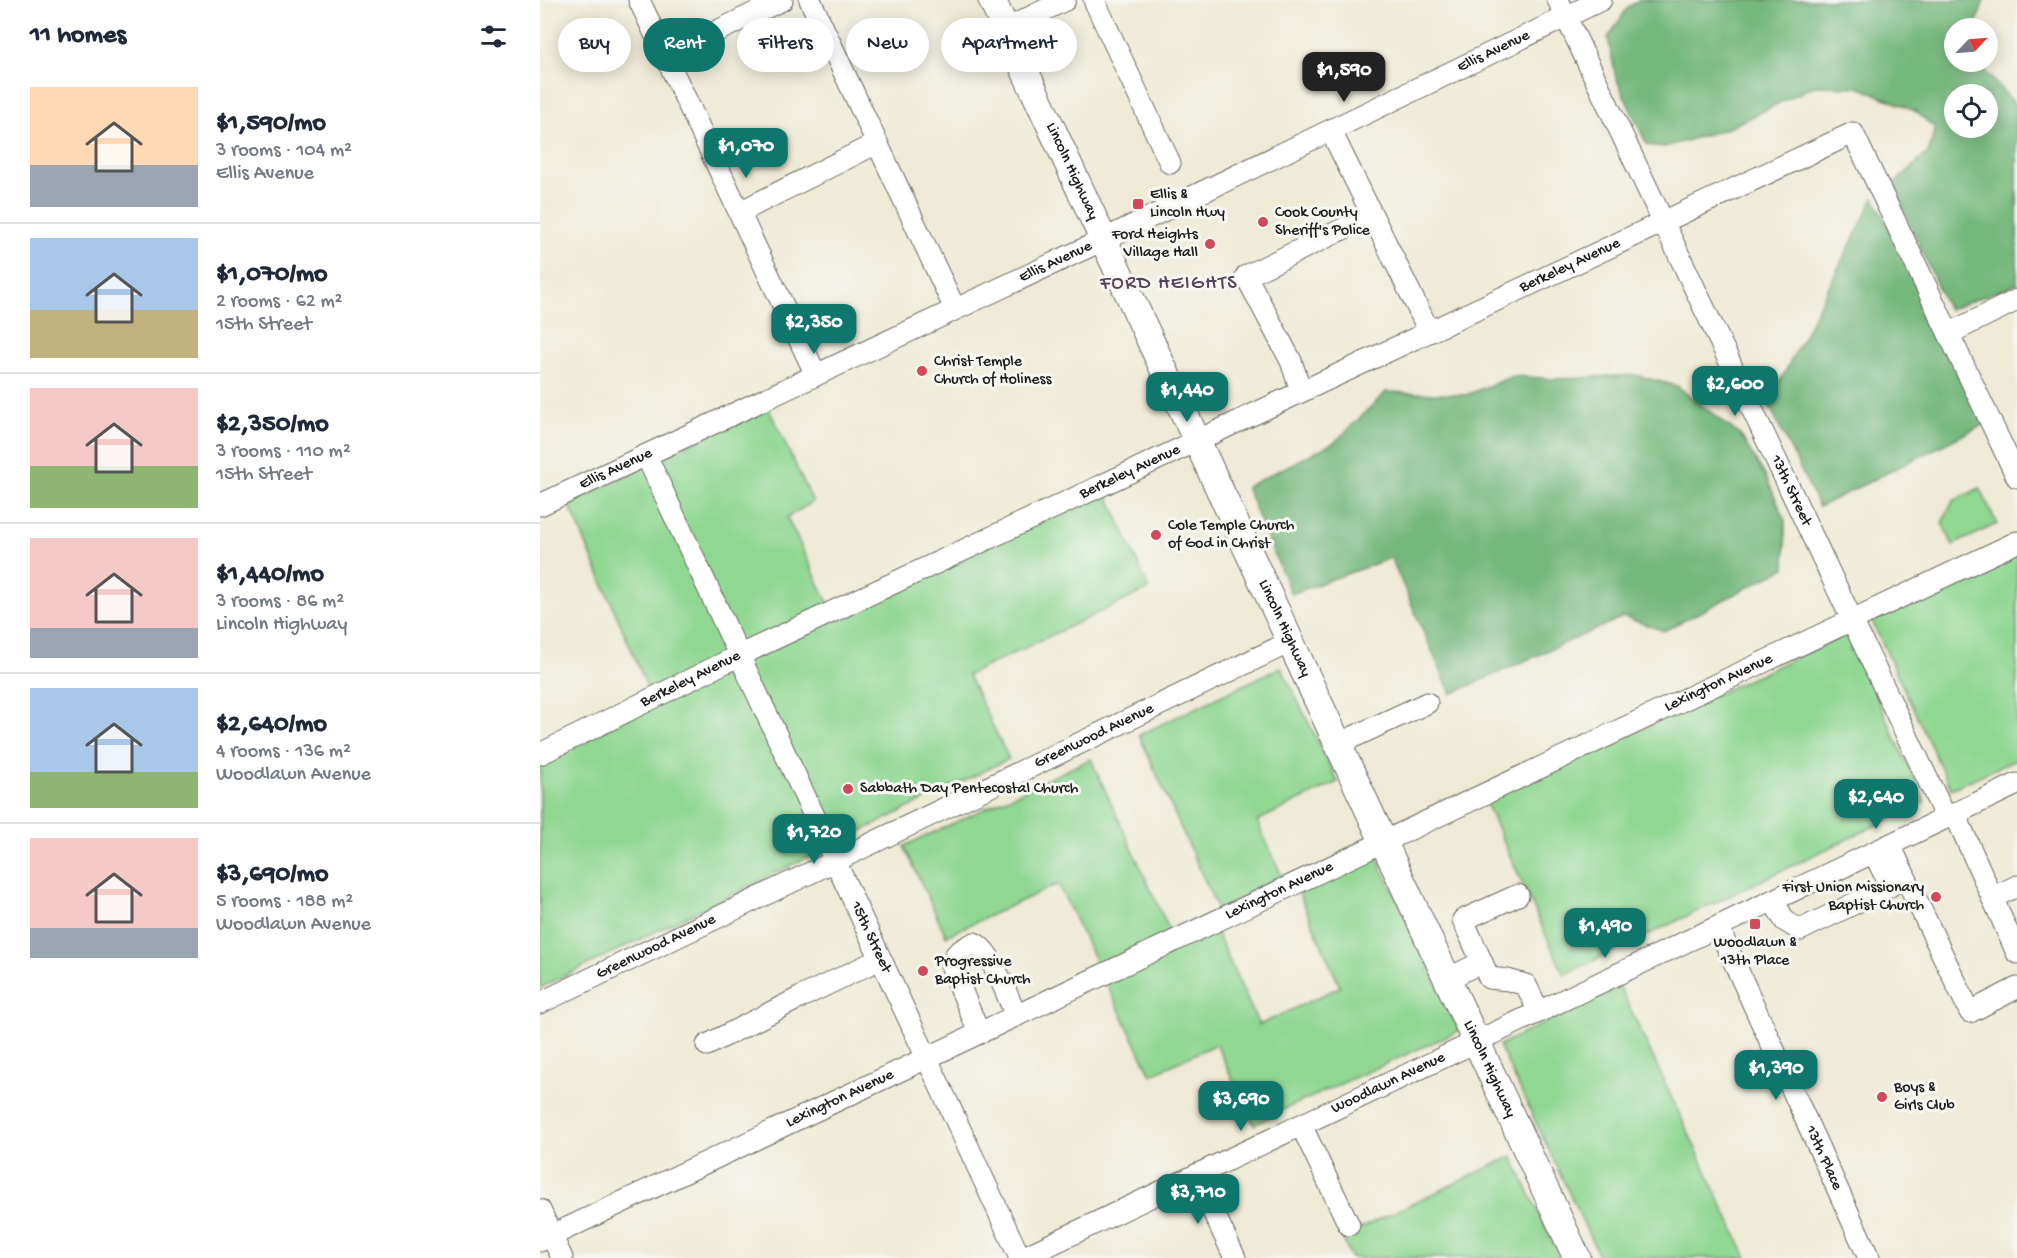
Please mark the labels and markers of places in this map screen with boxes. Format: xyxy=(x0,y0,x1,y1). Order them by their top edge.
pin: $1,590 xyxy=(1295,52,1393,103)
pin: $1,070 xyxy=(697,128,795,179)
place label: Ellis & Lincoln Hwy xyxy=(1150,186,1225,223)
marker: Ellis & Lincoln Hwy xyxy=(1131,197,1145,211)
place label: Cook County Sheriff's Police xyxy=(1275,204,1371,241)
marker: Cook County Sheriff's Police xyxy=(1256,215,1270,229)
place label: Ford Heights Village Hall xyxy=(1111,226,1199,263)
marker: Ford Heights Village Hall xyxy=(1203,237,1217,251)
pin: $2,350 xyxy=(765,304,863,355)
place label: Christ Temple Church of Holiness xyxy=(934,353,1052,390)
marker: Christ Temple Church of Holiness xyxy=(915,364,929,378)
pin: $2,600 xyxy=(1686,366,1784,417)
pin: $1,440 xyxy=(1138,372,1236,423)
place label: Cole Temple Church of God in Christ xyxy=(1168,517,1295,554)
marker: Cole Temple Church of God in Christ xyxy=(1149,528,1163,542)
pin: $2,640 xyxy=(1827,779,1925,830)
place label: Sabbath Day Pentecostal Church xyxy=(860,780,1079,799)
marker: Sabbath Day Pentecostal Church xyxy=(841,782,855,796)
pin: $1,720 xyxy=(765,814,863,865)
place label: First Union Missionary Baptist Church xyxy=(1781,879,1924,916)
marker: First Union Missionary Baptist Church xyxy=(1929,890,1943,904)
pin: $1,490 xyxy=(1556,908,1654,959)
marker: Woodlawn & 13th Place xyxy=(1748,917,1762,931)
place label: Woodlawn & 13th Place xyxy=(1713,934,1797,971)
place label: Progressive Baptist Church xyxy=(934,953,1031,990)
marker: Progressive Baptist Church xyxy=(916,964,930,978)
pin: $1,390 xyxy=(1727,1050,1825,1101)
place label: Boys & Girls Club xyxy=(1893,1079,1955,1116)
pin: $3,690 xyxy=(1192,1081,1290,1132)
marker: Boys & Girls Club xyxy=(1875,1090,1889,1104)
pin: $3,710 xyxy=(1149,1174,1247,1225)

